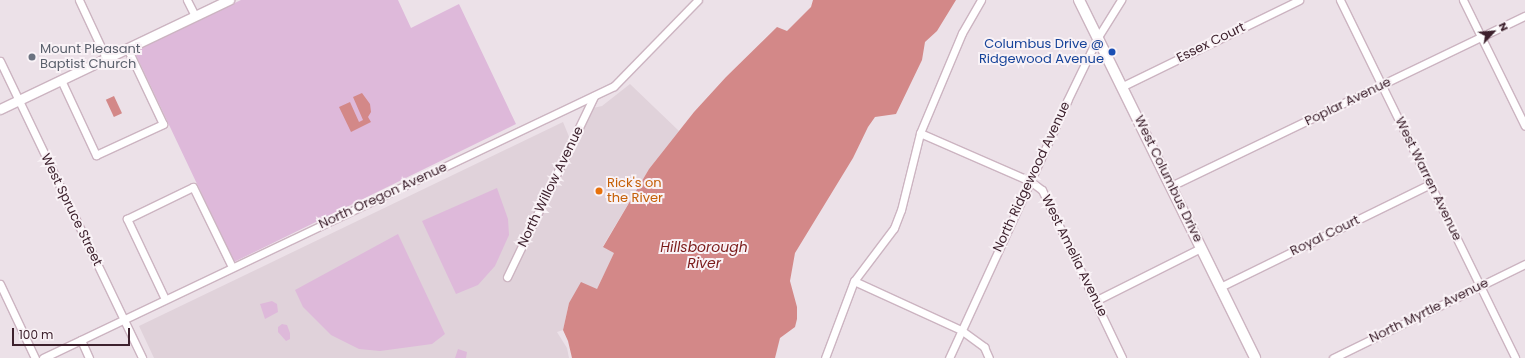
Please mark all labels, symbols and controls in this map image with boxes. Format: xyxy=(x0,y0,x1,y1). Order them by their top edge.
north arrow xyxy=(1473,12,1513,52)
street label: Essex Court xyxy=(1174,20,1248,66)
text: N xyxy=(1495,20,1513,34)
place label: Columbus Drive @ Ridgewood Avenue xyxy=(979,37,1104,68)
place label: Mount Pleasant Baptist Church xyxy=(40,42,141,73)
marker: Columbus Drive @ Ridgewood Avenue xyxy=(1107,47,1117,57)
marker: Mount Pleasant Baptist Church xyxy=(27,52,37,62)
street label: Poplar Avenue xyxy=(1302,74,1394,130)
street label: North Ridgewood Avenue xyxy=(990,99,1074,255)
street label: West Columbus Drive xyxy=(1131,113,1205,245)
street label: West Warren Avenue xyxy=(1391,115,1465,243)
street label: North Willow Avenue xyxy=(515,124,587,250)
street label: West Spruce Street xyxy=(37,151,105,269)
street label: North Oregon Avenue xyxy=(316,159,450,233)
place label: Rick's on the River xyxy=(607,176,663,207)
marker: Rick's on the River xyxy=(594,186,604,196)
street label: West Amelia Avenue xyxy=(1038,193,1110,319)
street label: Royal Court xyxy=(1288,212,1362,260)
water label: Hillsborough River xyxy=(660,239,748,272)
street label: North Myrtle Avenue xyxy=(1367,275,1491,347)
scale bar xyxy=(14,320,132,346)
text: 100 m xyxy=(19,326,53,343)

